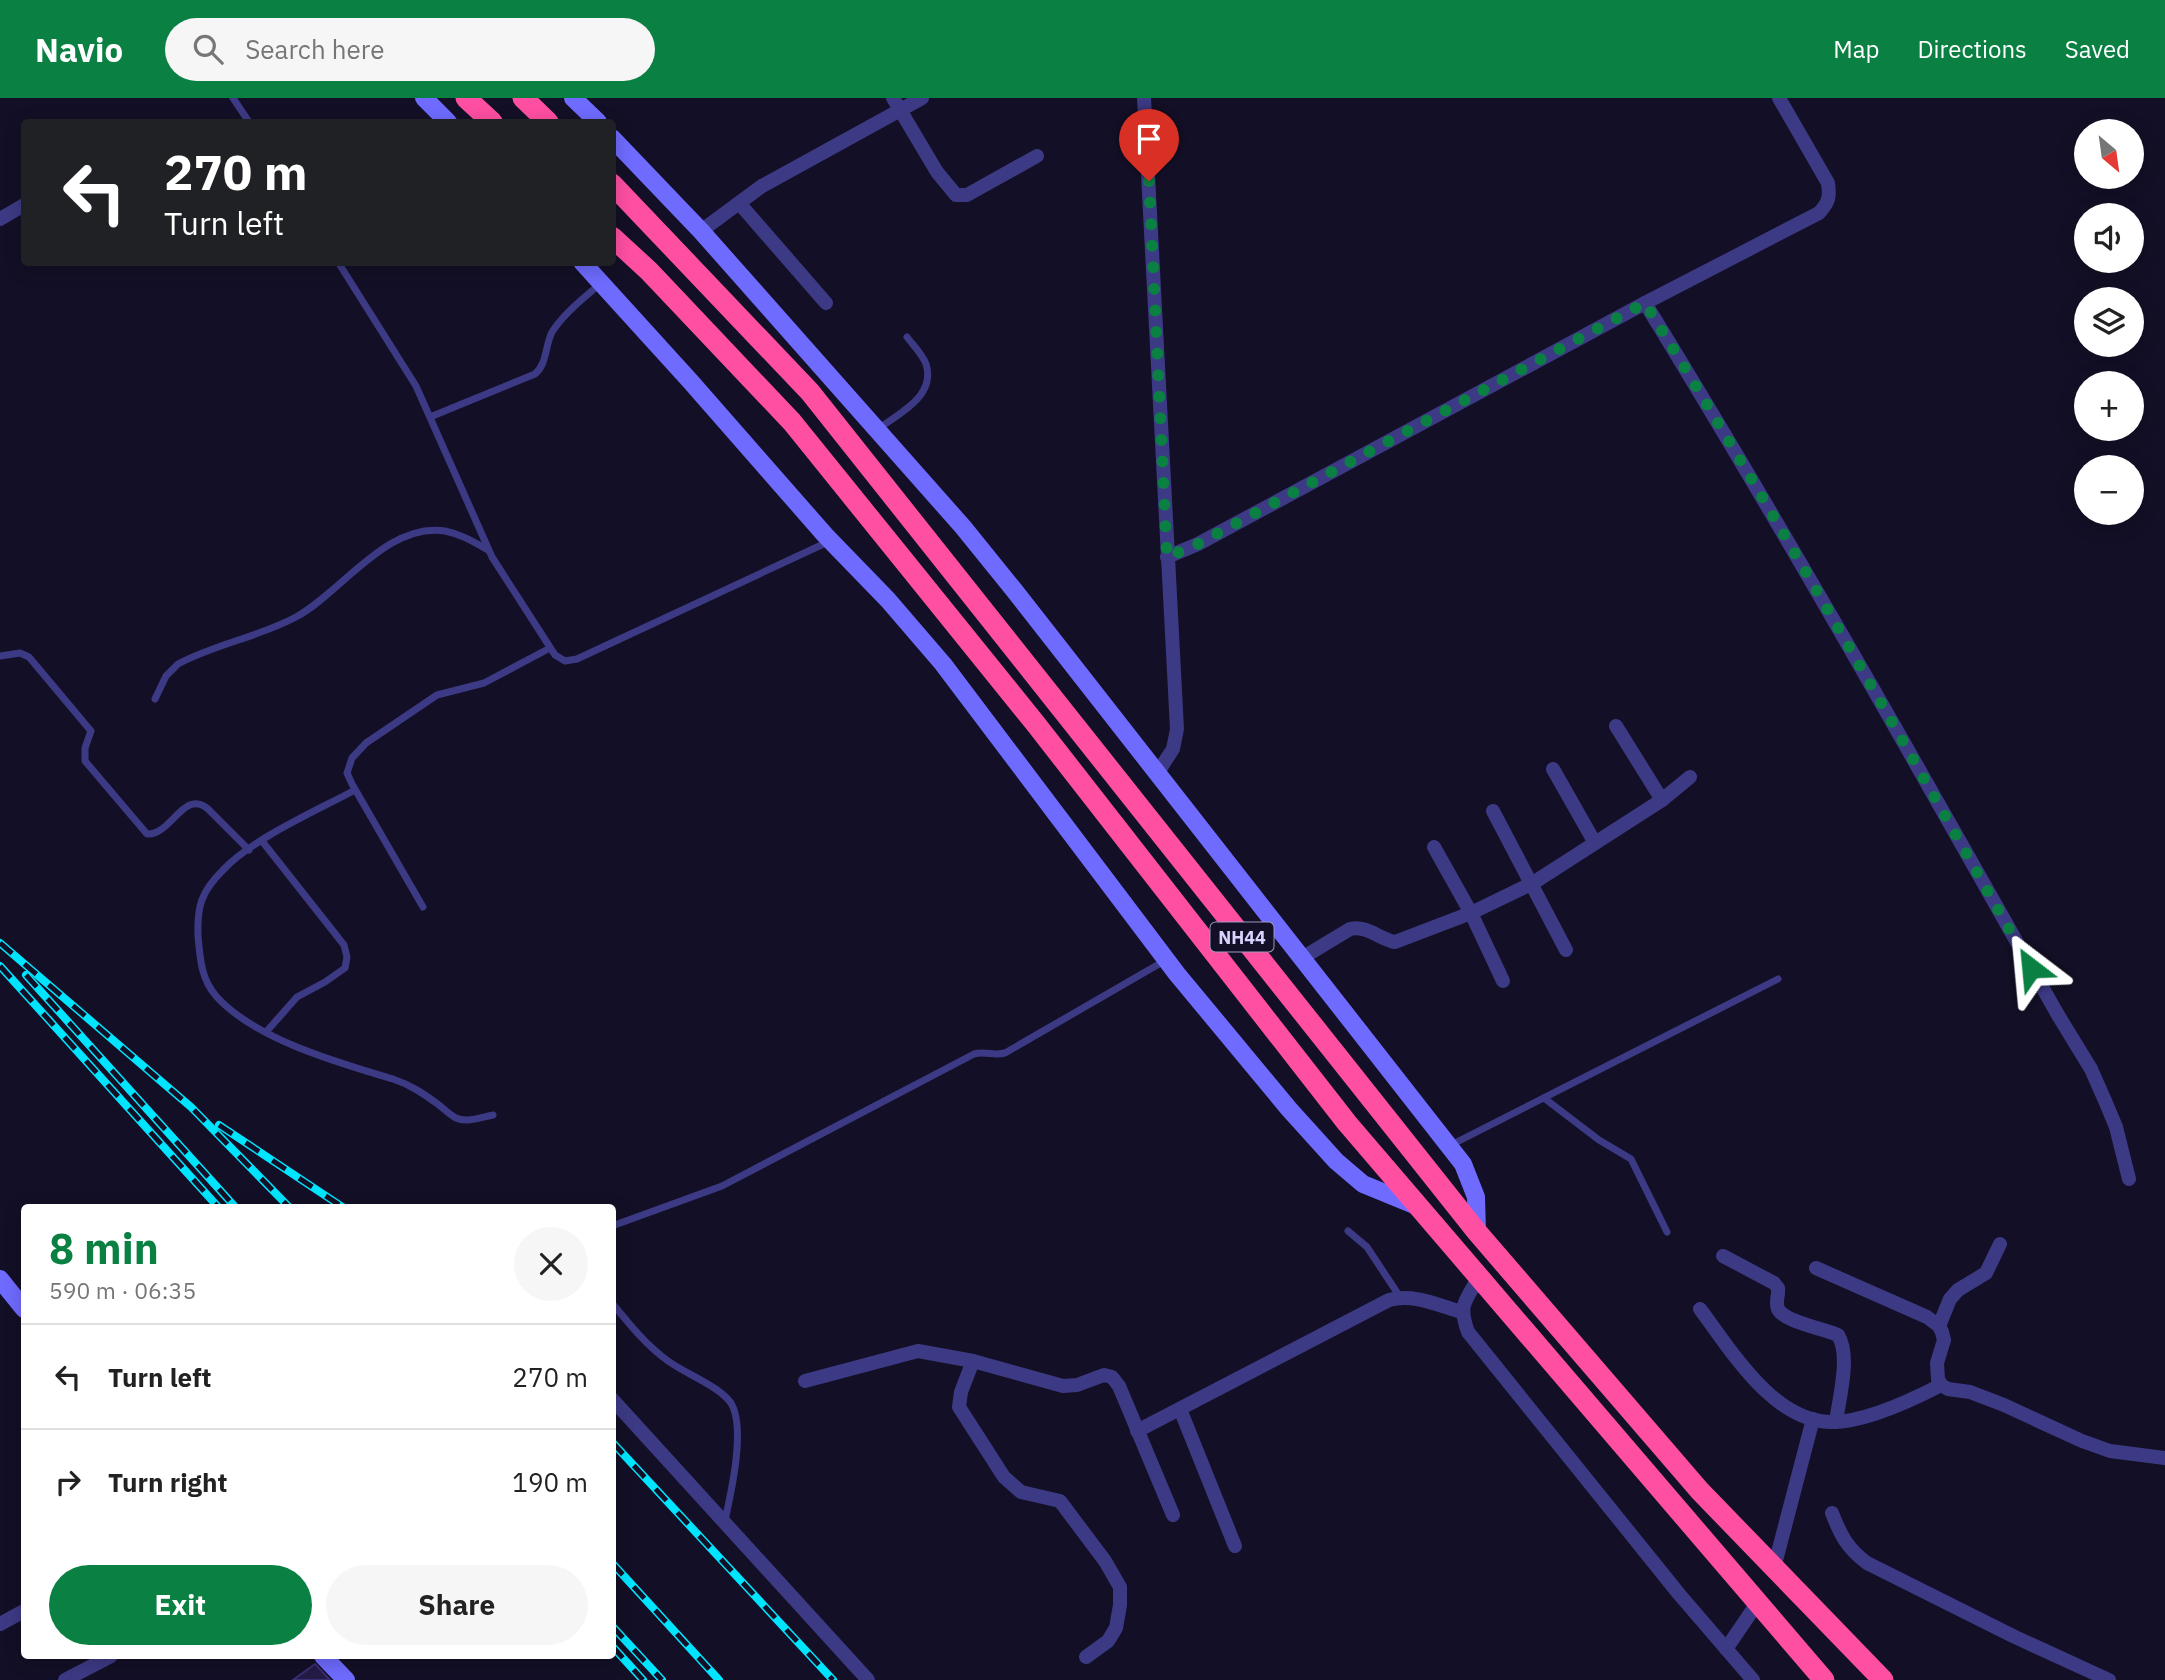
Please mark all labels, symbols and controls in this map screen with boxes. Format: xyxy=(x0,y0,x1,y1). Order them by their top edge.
search box xyxy=(165,18,655,81)
text: Navio xyxy=(35,28,123,71)
icon: search xyxy=(189,30,227,68)
text: Search here xyxy=(245,32,385,66)
text: Map xyxy=(1833,33,1879,65)
text: Directions xyxy=(1917,33,2027,65)
text: Saved xyxy=(2065,33,2130,65)
pin xyxy=(1119,109,1179,181)
north arrow xyxy=(2074,119,2144,189)
map controls xyxy=(2074,119,2144,525)
icon: arrive xyxy=(1130,120,1168,158)
text: 270 m xyxy=(164,140,308,203)
icon: left xyxy=(49,147,140,238)
text: Turn left xyxy=(164,202,284,244)
button: sound xyxy=(2074,203,2144,273)
button: layers xyxy=(2074,287,2144,357)
button: + xyxy=(2074,371,2144,441)
button: − xyxy=(2074,455,2144,525)
road number: NH44 xyxy=(1210,922,1274,952)
position arrow xyxy=(1994,931,2068,1005)
text: 8 min xyxy=(49,1221,159,1276)
button: close xyxy=(514,1227,588,1301)
text: 590 m · 06:35 xyxy=(49,1275,196,1305)
icon: left xyxy=(49,1358,87,1396)
text: Turn left xyxy=(108,1360,211,1394)
text: 270 m xyxy=(512,1360,588,1394)
icon: right xyxy=(49,1463,87,1501)
text: Turn right xyxy=(108,1465,227,1499)
text: 190 m xyxy=(512,1465,588,1499)
button: Exit xyxy=(49,1565,312,1645)
button: Share xyxy=(326,1565,588,1645)

